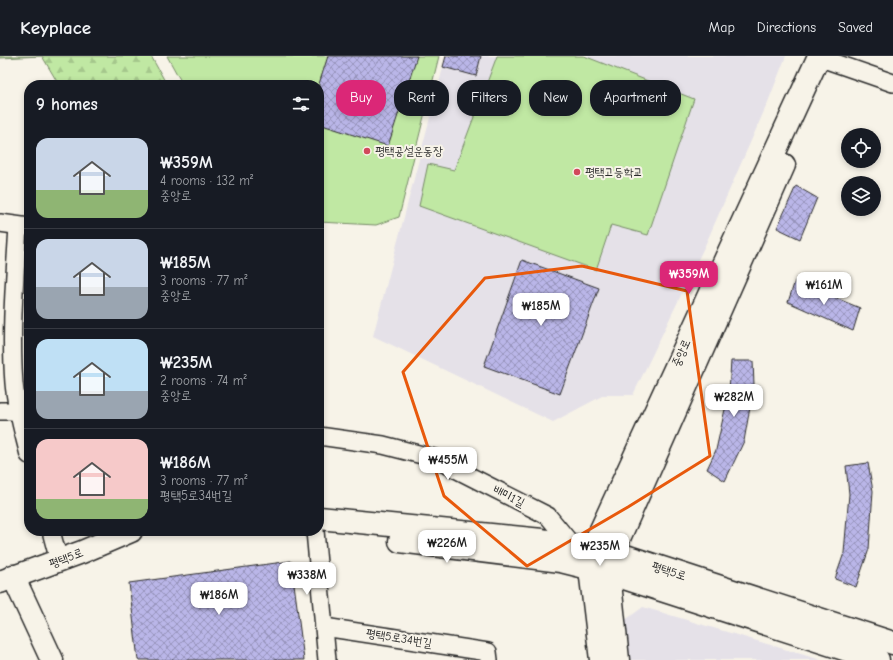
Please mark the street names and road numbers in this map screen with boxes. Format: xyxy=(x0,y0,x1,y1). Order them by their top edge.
street label: 중앙로 xyxy=(669,337,693,369)
street label: 배미1길 xyxy=(491,482,528,510)
street label: 평택5로 xyxy=(47,545,85,571)
street label: 평택5로 xyxy=(650,559,688,583)
street label: 평택5로34번길 xyxy=(365,626,433,650)

